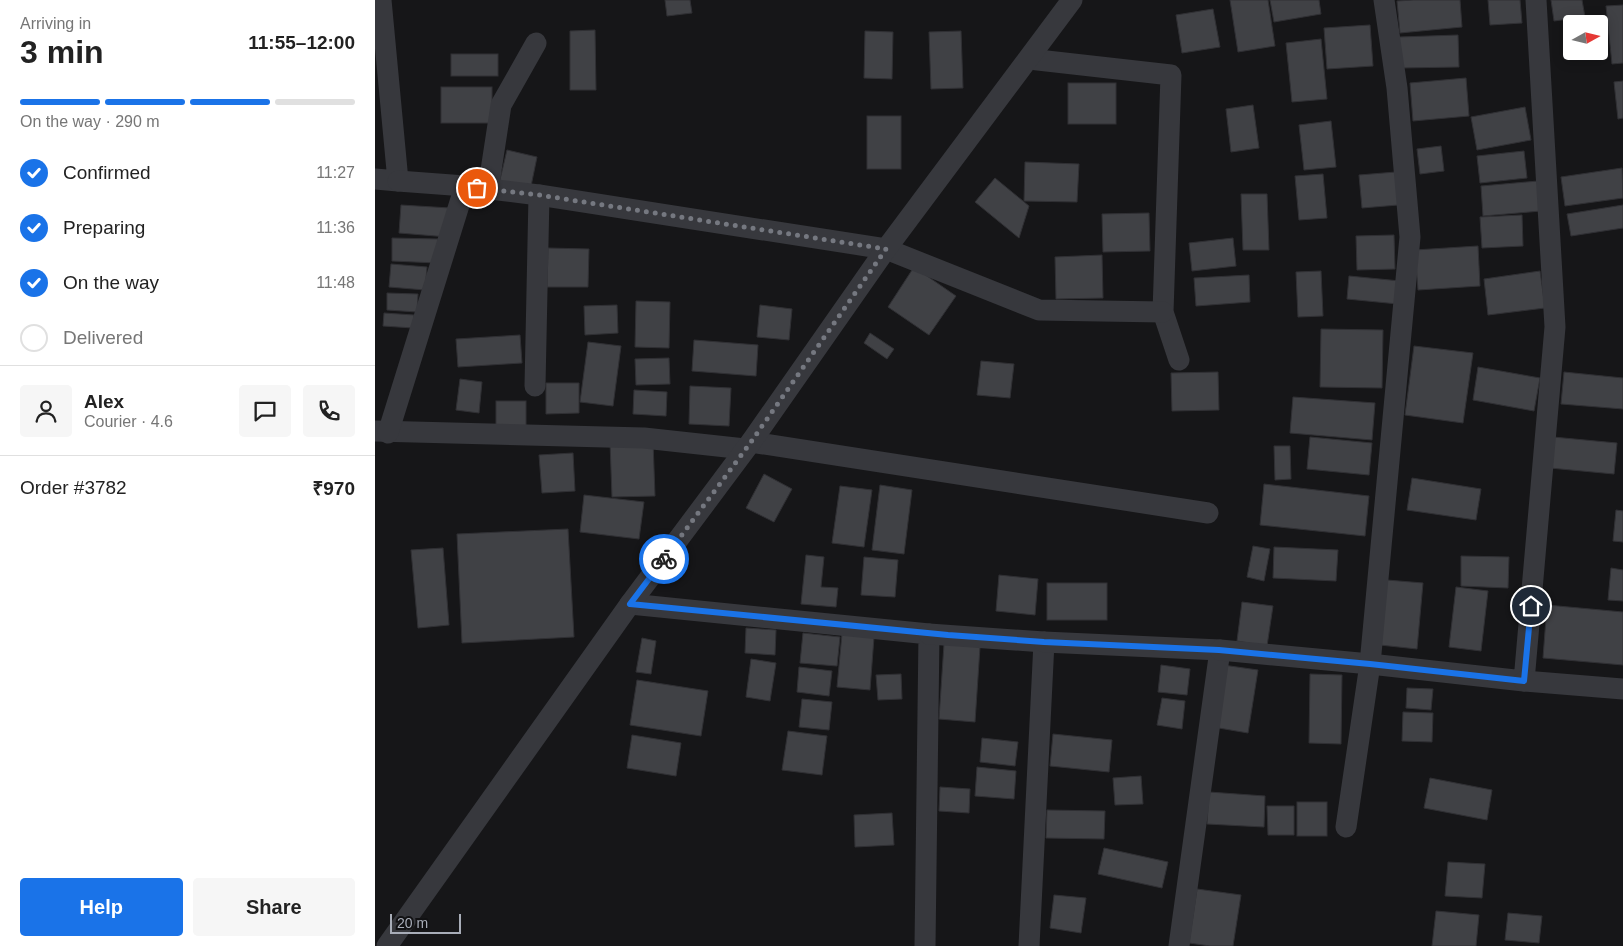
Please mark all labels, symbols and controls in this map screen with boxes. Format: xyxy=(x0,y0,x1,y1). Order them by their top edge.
text: Arriving in xyxy=(20,15,91,32)
north arrow xyxy=(1563,15,1607,60)
map controls xyxy=(1563,15,1608,60)
text: 11:55–12:00 xyxy=(248,32,355,53)
text: 3 min xyxy=(20,34,104,70)
text: On the way · 290 m xyxy=(20,113,160,130)
icon: check xyxy=(20,159,48,187)
text: Confirmed xyxy=(63,162,151,183)
text: 11:27 xyxy=(316,164,355,181)
pin xyxy=(456,167,498,209)
icon: bag xyxy=(463,174,491,202)
icon: check xyxy=(20,214,48,242)
text: Preparing xyxy=(63,217,145,238)
text: 11:36 xyxy=(316,219,355,236)
icon: check xyxy=(20,269,48,297)
text: On the way xyxy=(63,272,159,293)
text: 11:48 xyxy=(316,274,355,291)
text: Delivered xyxy=(63,327,143,348)
button: person xyxy=(20,385,72,437)
button: chat xyxy=(239,385,291,437)
button: phone xyxy=(303,385,355,437)
text: Alex xyxy=(84,391,124,412)
text: Courier · 4.6 xyxy=(84,413,173,430)
text: Order #3782 xyxy=(20,477,127,498)
text: ₹970 xyxy=(312,478,355,499)
courier xyxy=(639,534,689,584)
icon: bike xyxy=(650,545,678,573)
pin xyxy=(1510,585,1552,627)
icon: home xyxy=(1517,592,1545,620)
button: Help xyxy=(20,878,183,936)
button: Share xyxy=(193,878,355,936)
scale bar xyxy=(390,911,461,934)
text: 20 m xyxy=(397,915,428,931)

